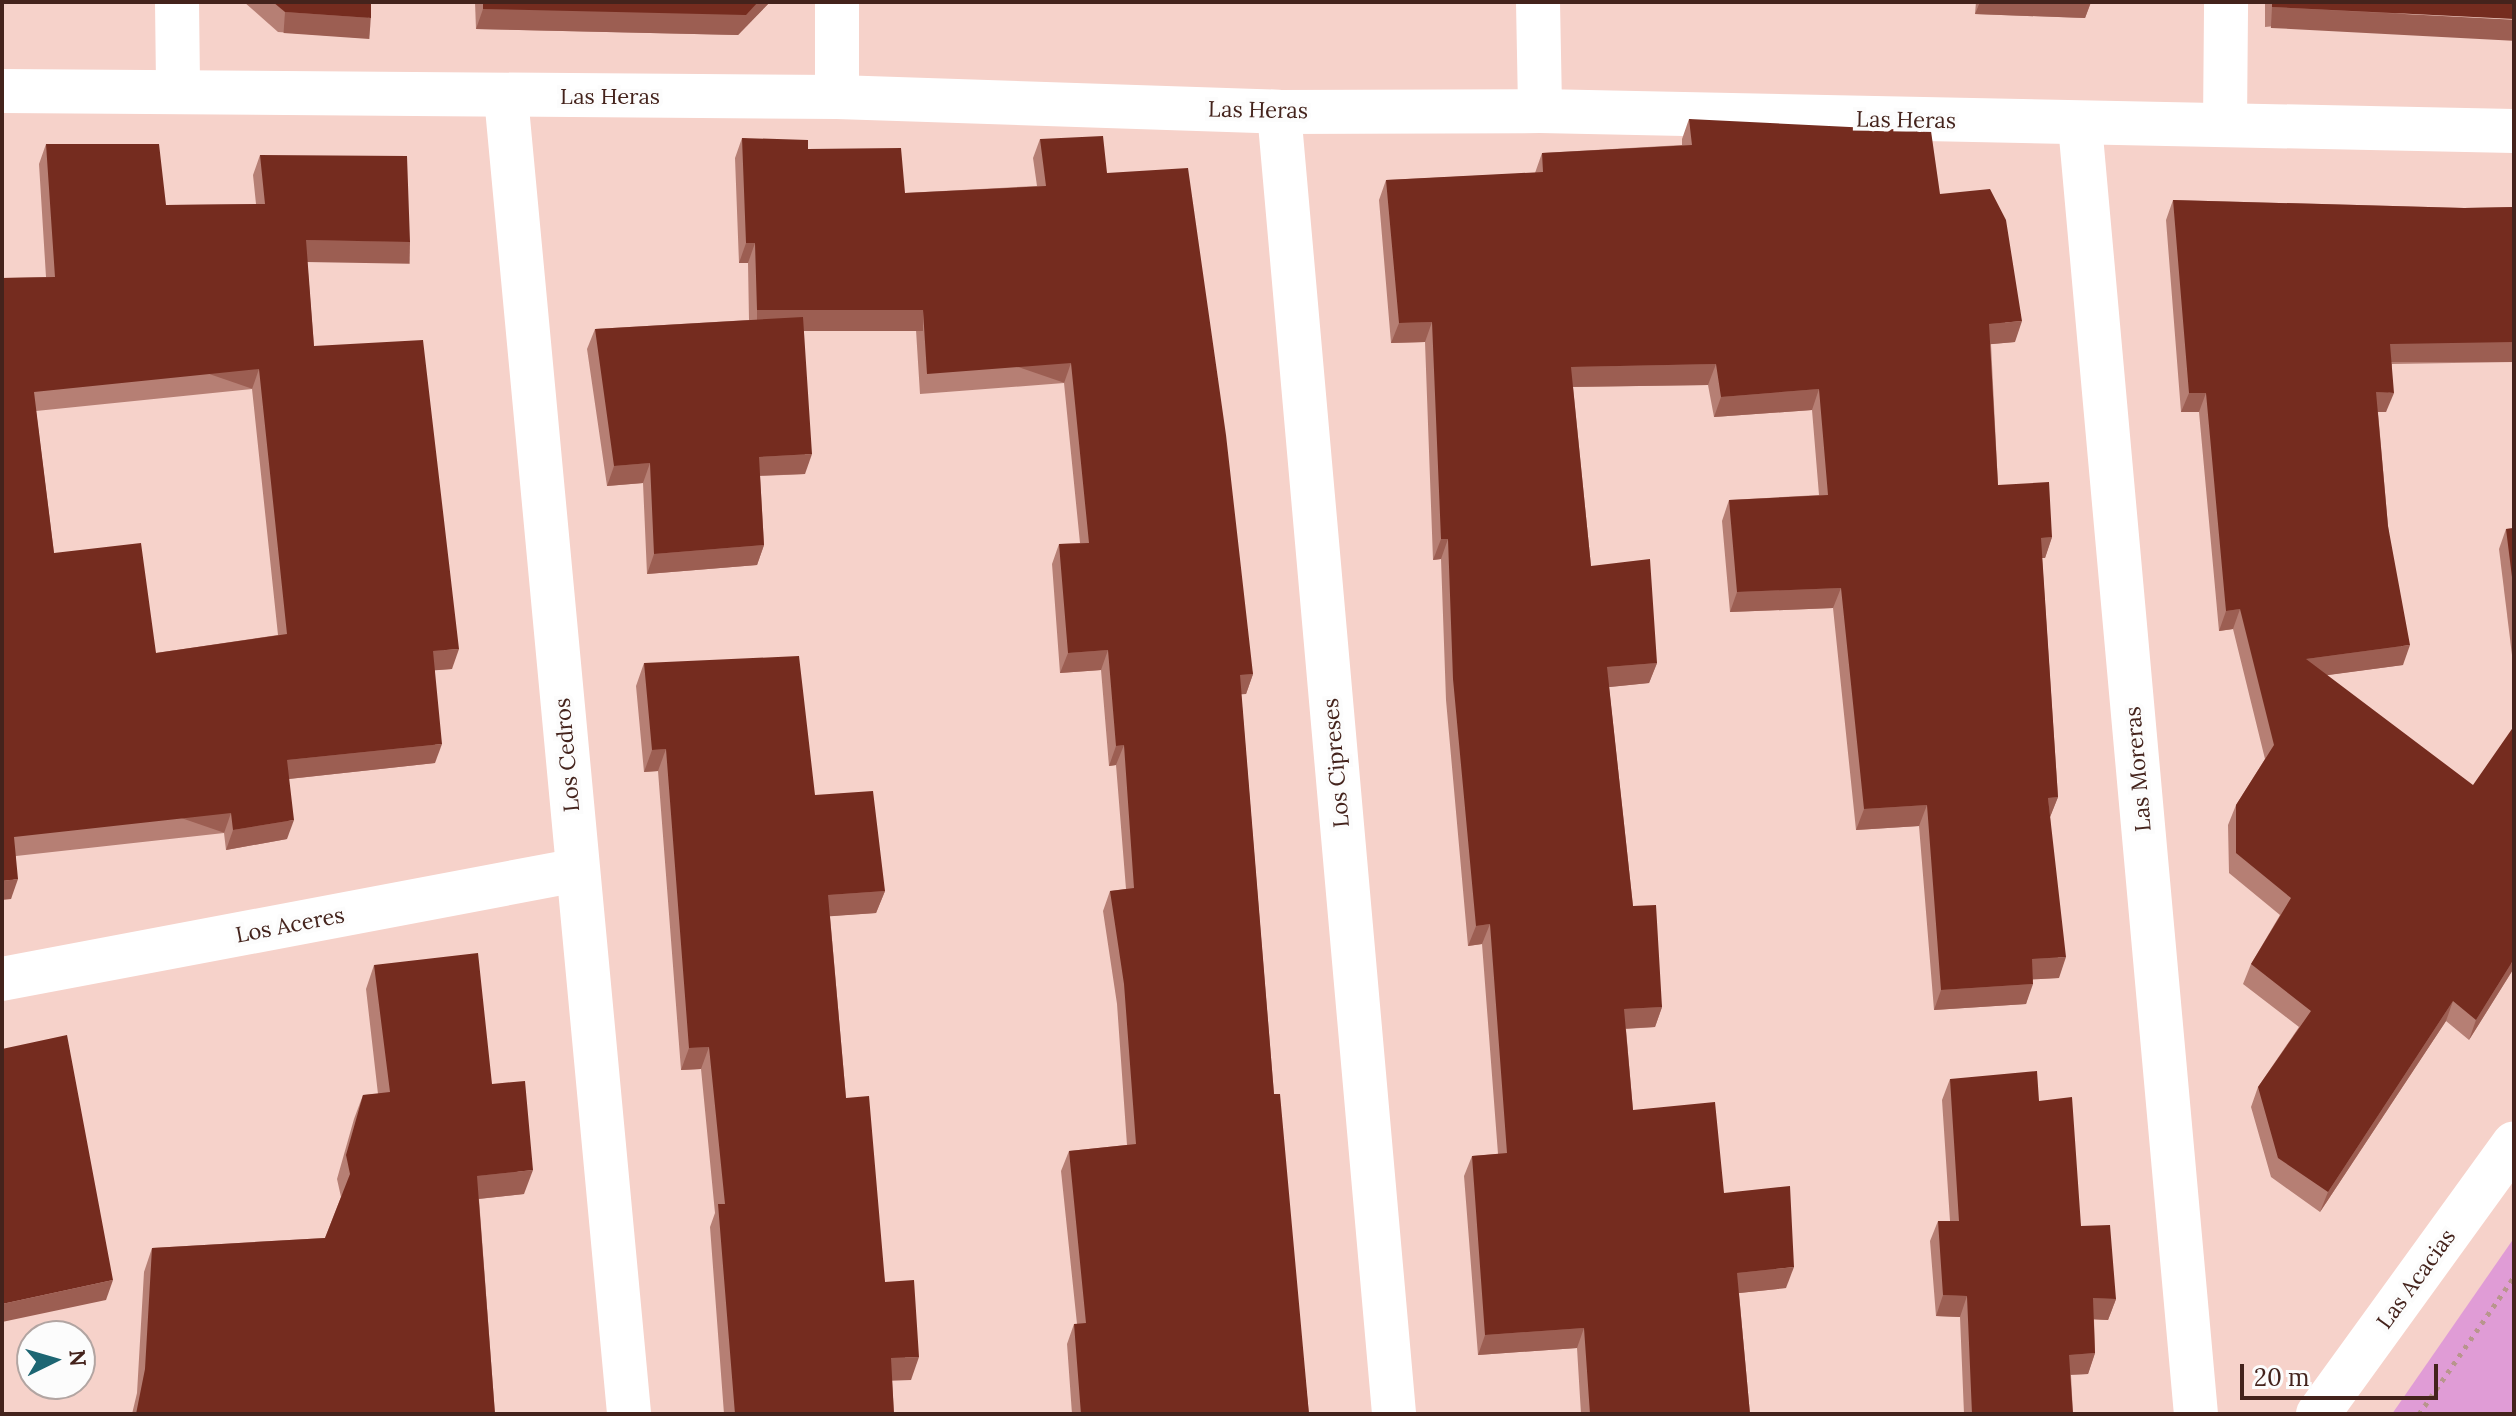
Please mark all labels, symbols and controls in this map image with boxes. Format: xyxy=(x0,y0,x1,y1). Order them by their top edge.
street label: Las Heras xyxy=(560,84,660,110)
street label: Las Heras xyxy=(1208,96,1308,124)
street label: Las Heras xyxy=(1856,106,1956,134)
street label: Los Cedros xyxy=(549,697,585,813)
street label: Los Cipreses xyxy=(1317,697,1355,829)
street label: Las Moreras xyxy=(2119,705,2157,833)
street label: Los Aceres xyxy=(233,902,347,948)
street label: Las Acacias xyxy=(2371,1224,2461,1334)
north arrow xyxy=(16,1320,96,1400)
text: N xyxy=(63,1348,93,1368)
scale bar xyxy=(2244,1348,2442,1398)
text: 20 m xyxy=(2254,1362,2310,1393)

